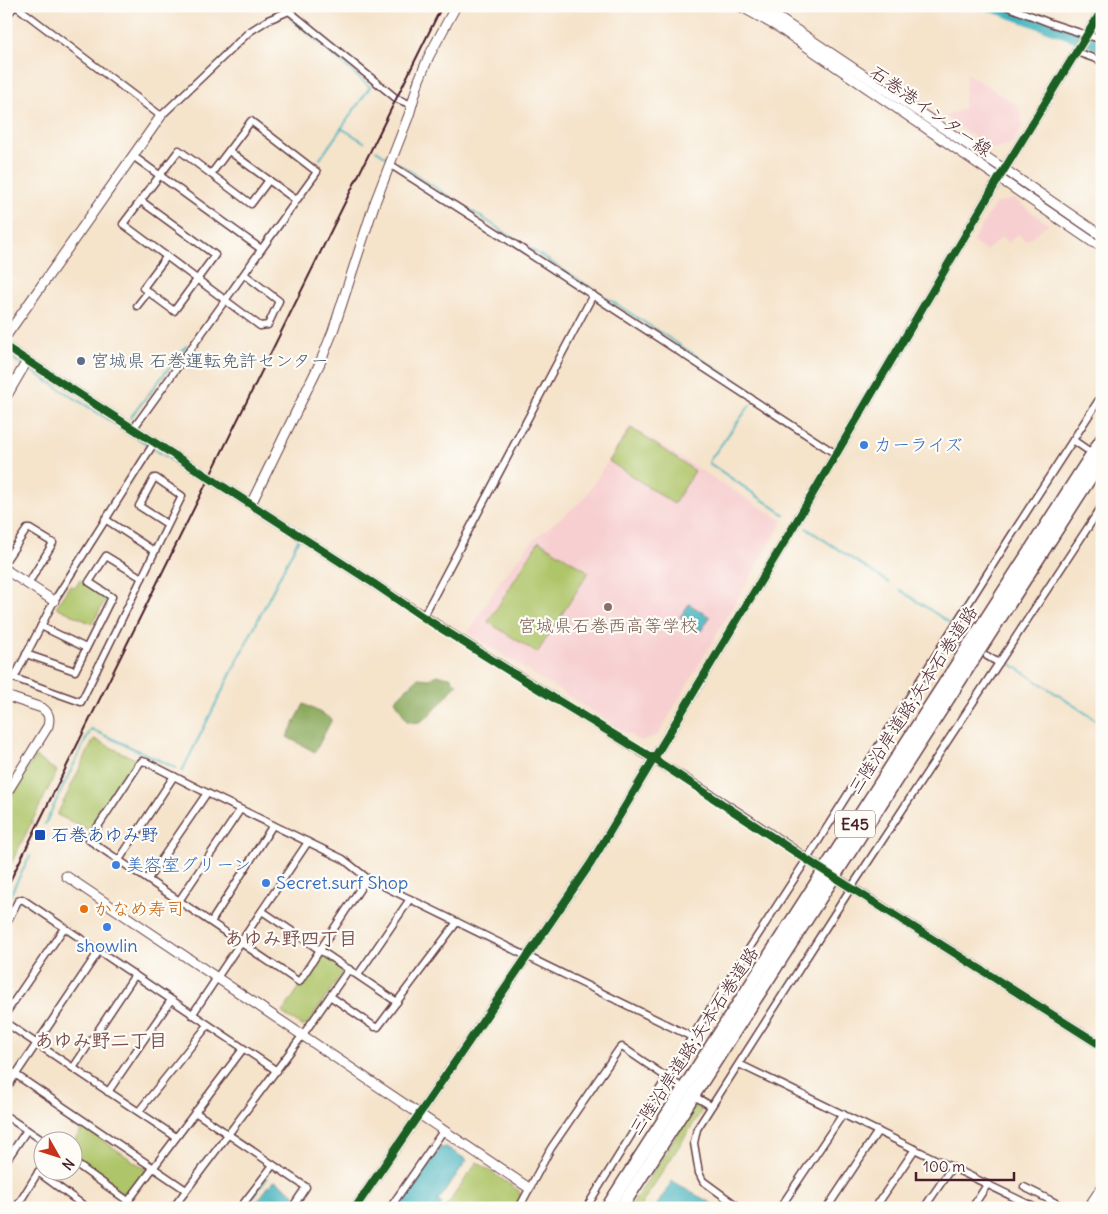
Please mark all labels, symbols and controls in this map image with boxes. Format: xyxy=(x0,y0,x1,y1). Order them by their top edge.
street label: 石巻港インター線 xyxy=(866,60,997,161)
place label: 宮城県 石巻運転免許センター xyxy=(91,349,329,372)
marker: 宮城県 石巻運転免許センター xyxy=(75,355,87,367)
place label: カーライズ xyxy=(874,433,963,456)
marker: カーライズ xyxy=(858,439,870,451)
marker: 宮城県石巻西高等学校 xyxy=(602,601,614,613)
street label: 三陸沿岸道路;矢本石巻道路 xyxy=(843,601,982,798)
place label: 宮城県石巻西高等学校 xyxy=(518,614,698,637)
road number: E45 xyxy=(835,811,875,838)
place label: 石巻あゆみ野 xyxy=(51,823,158,846)
marker: 石巻あゆみ野 xyxy=(33,828,47,842)
place label: 美容室グリーン xyxy=(126,853,251,876)
marker: 美容室グリーン xyxy=(110,859,122,871)
place label: Secret.surf Shop xyxy=(276,871,408,894)
marker: Secret.surf Shop xyxy=(260,877,272,889)
place label: かなめ寿司 xyxy=(94,897,184,920)
marker: かなめ寿司 xyxy=(78,903,90,915)
marker: showlin xyxy=(101,921,113,933)
district label: あゆみ野四丁目 xyxy=(224,926,358,950)
place label: showlin xyxy=(76,934,138,957)
street label: 三陸沿岸道路;矢本石巻道路 xyxy=(624,942,763,1139)
district label: あゆみ野二丁目 xyxy=(34,1028,168,1052)
north arrow xyxy=(32,1132,82,1182)
scale bar xyxy=(916,1149,1013,1181)
text: N xyxy=(58,1155,78,1174)
text: 100 m xyxy=(923,1157,965,1176)

